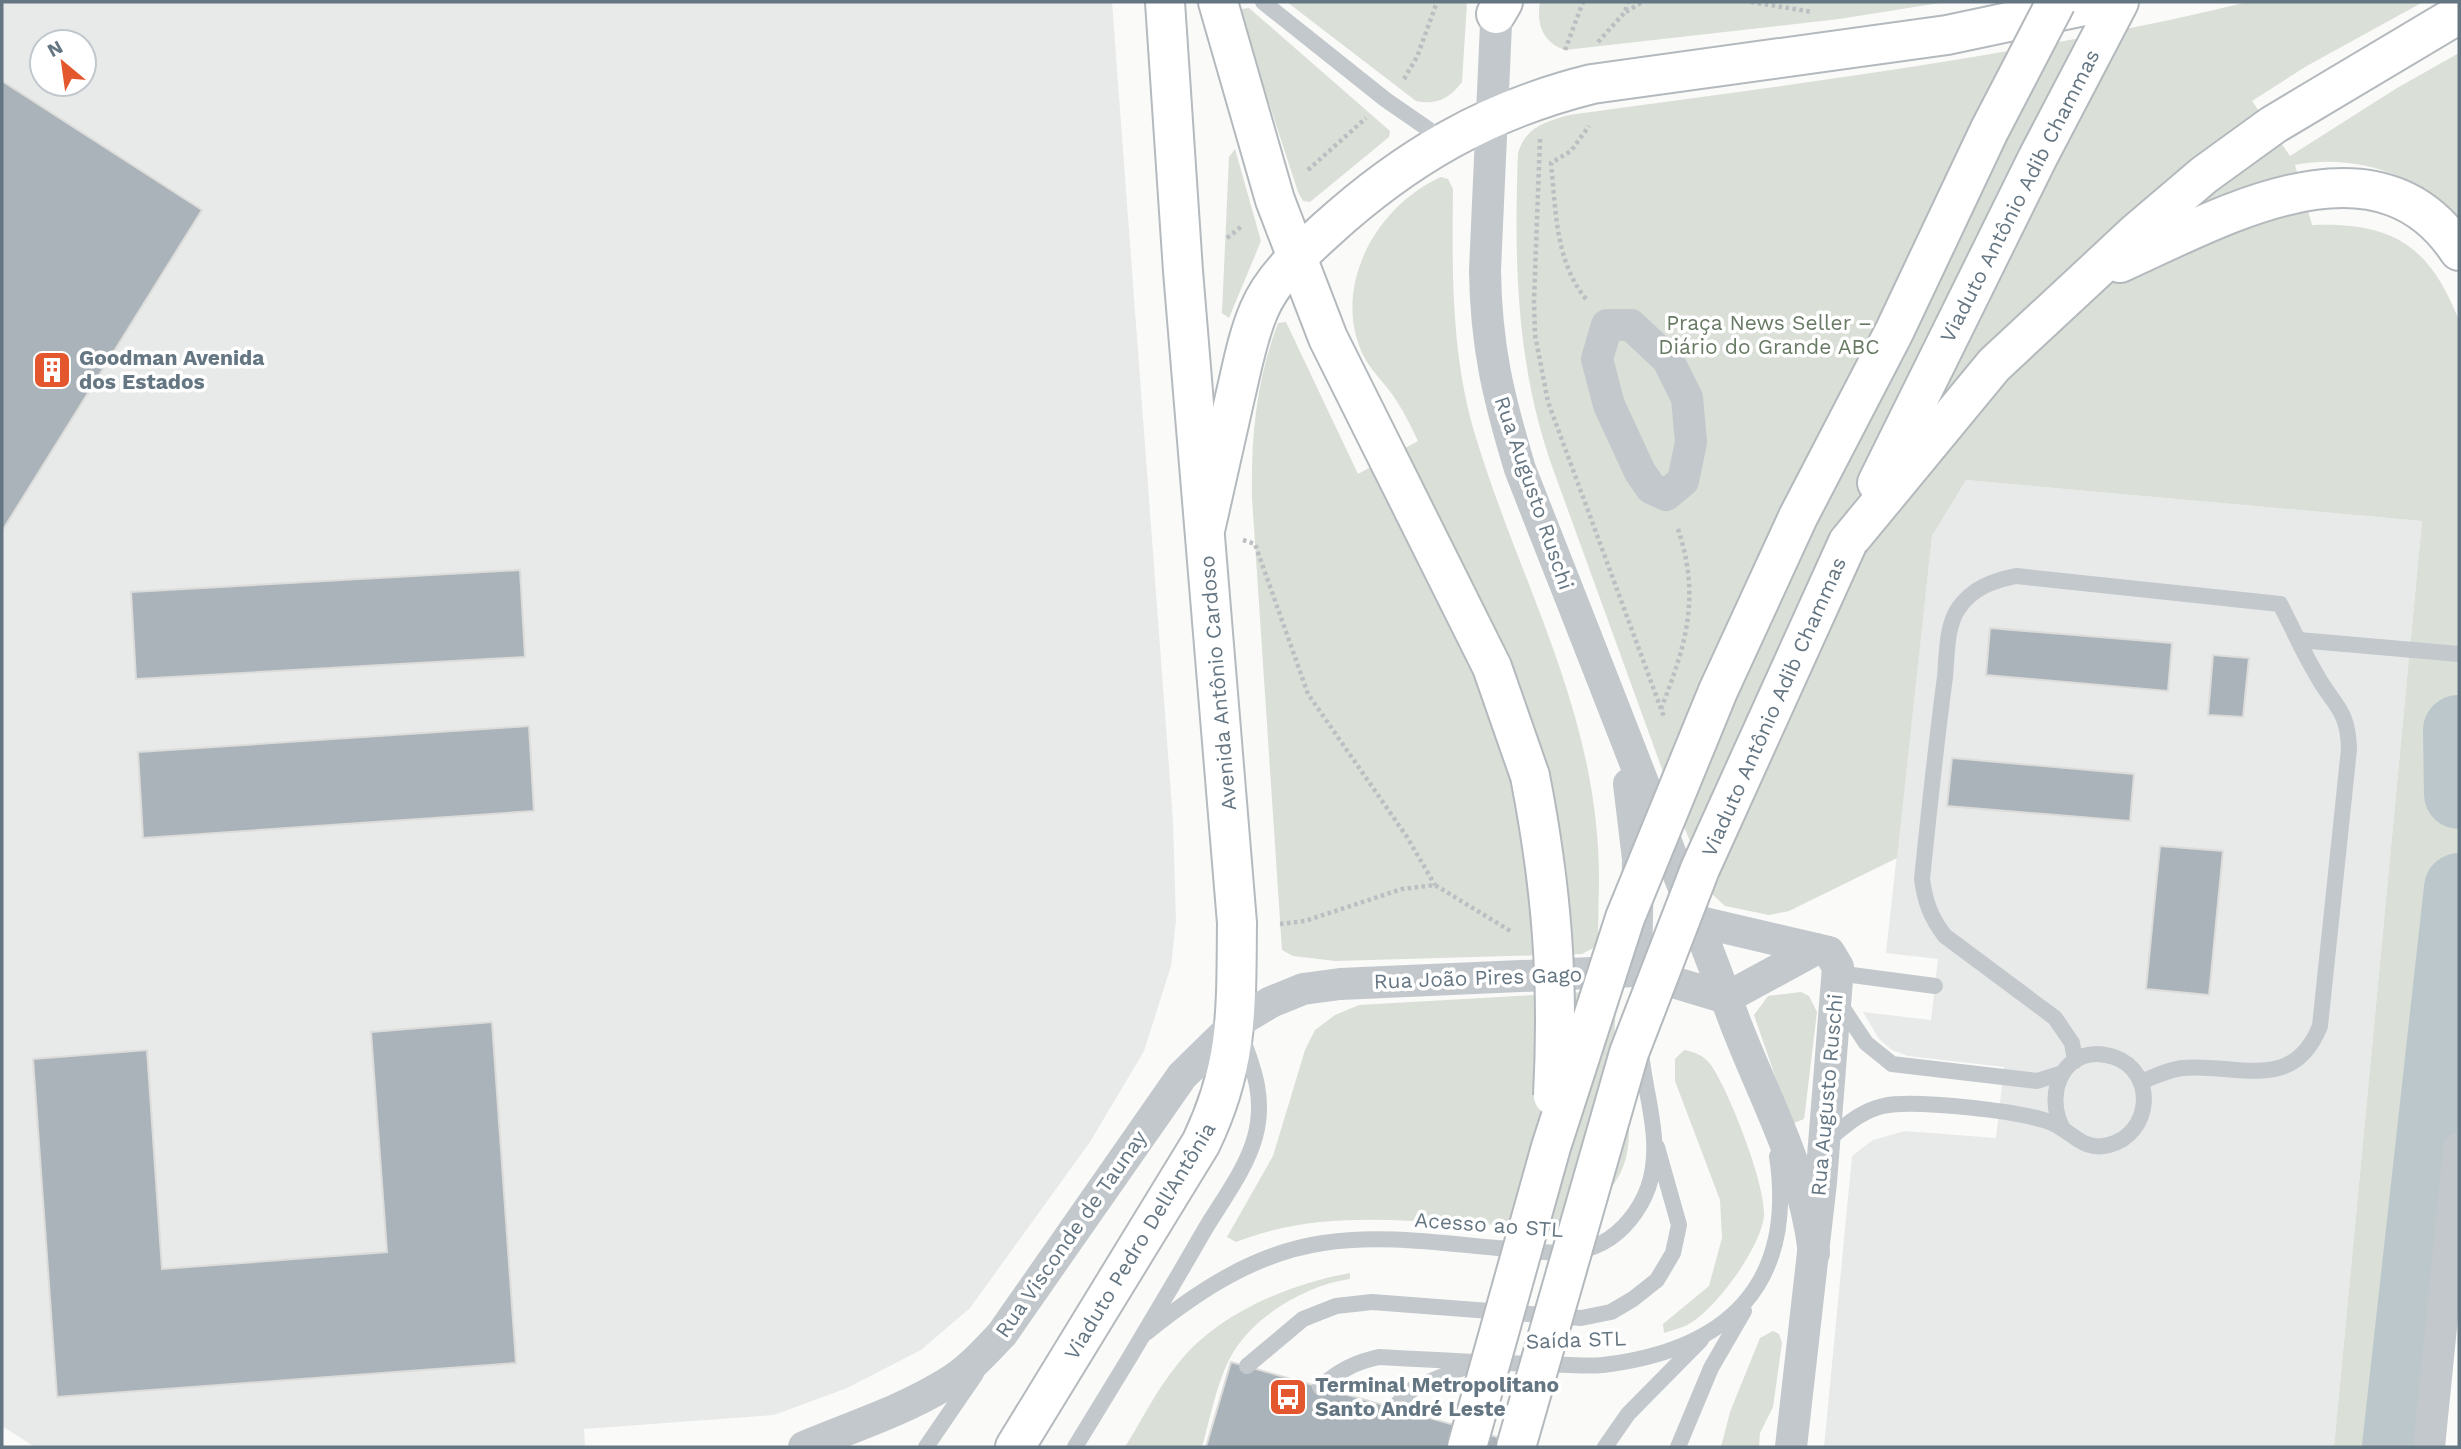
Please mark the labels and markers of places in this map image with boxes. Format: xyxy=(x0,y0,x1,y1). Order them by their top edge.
place label: Goodman Avenida dos Estados xyxy=(79,345,265,394)
building icon: Goodman Avenida dos Estados xyxy=(31,349,73,391)
place label: Terminal Metropolitano Santo André Leste xyxy=(1315,1372,1559,1421)
bus stop icon: Terminal Metropolitano Santo André Leste xyxy=(1267,1376,1309,1418)

